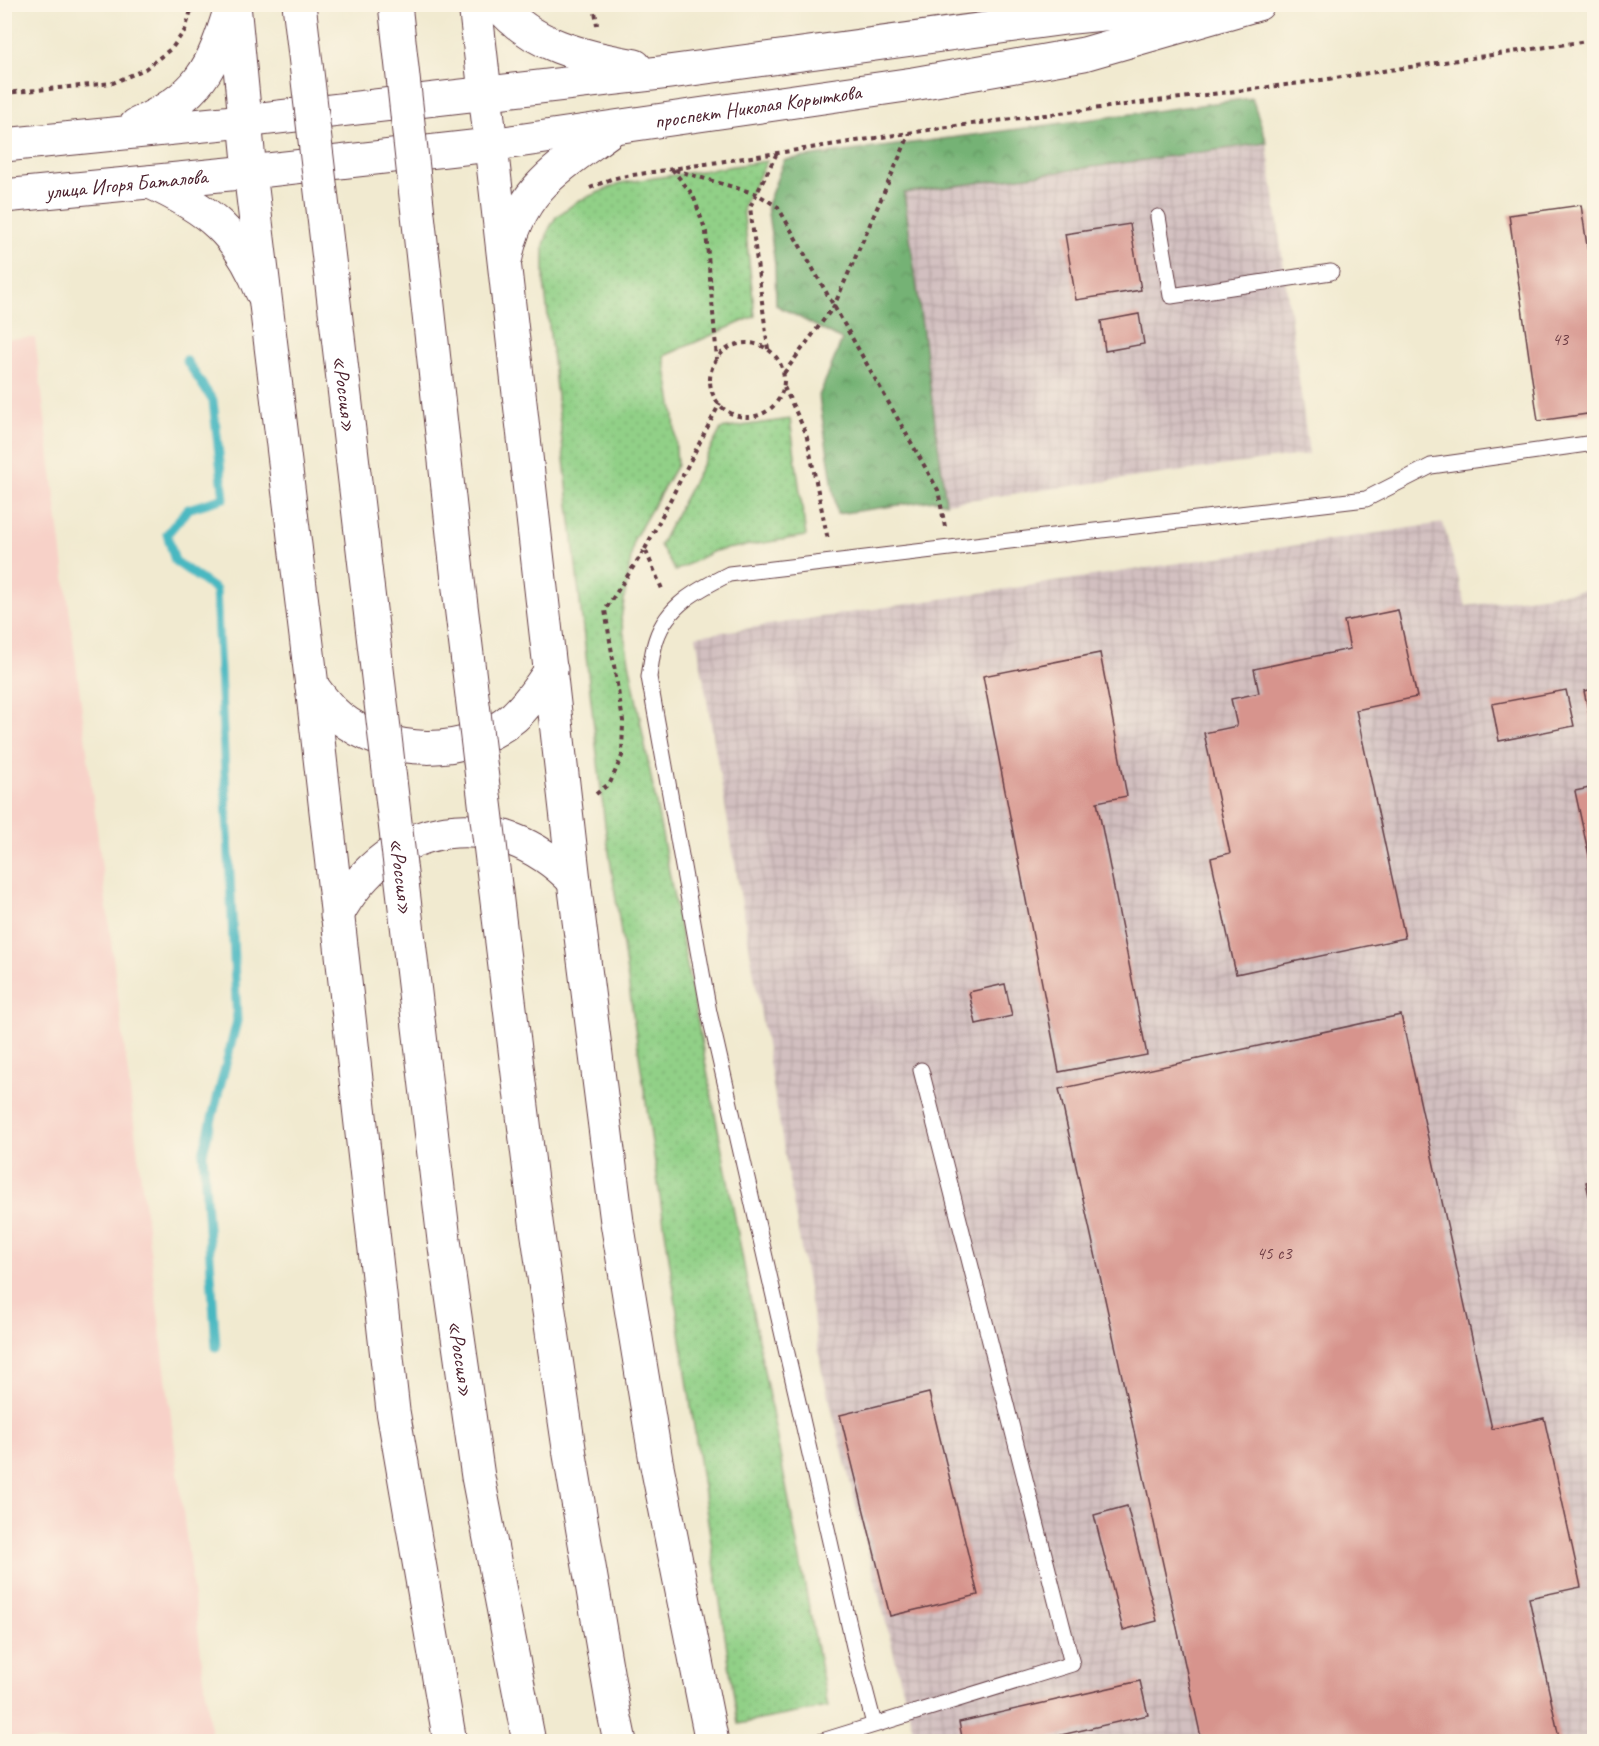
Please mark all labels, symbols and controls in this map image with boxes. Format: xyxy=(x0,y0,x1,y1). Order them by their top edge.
street label: проспект Николая Корыткова xyxy=(653,78,864,134)
street label: улица Игоря Баталова xyxy=(42,163,211,205)
house number: 43 xyxy=(1552,328,1570,350)
street label: «Россия» xyxy=(327,354,362,433)
street label: «Россия» xyxy=(384,836,419,916)
house number: 45 с3 xyxy=(1256,1242,1293,1264)
street label: «Россия» xyxy=(443,1319,479,1398)

